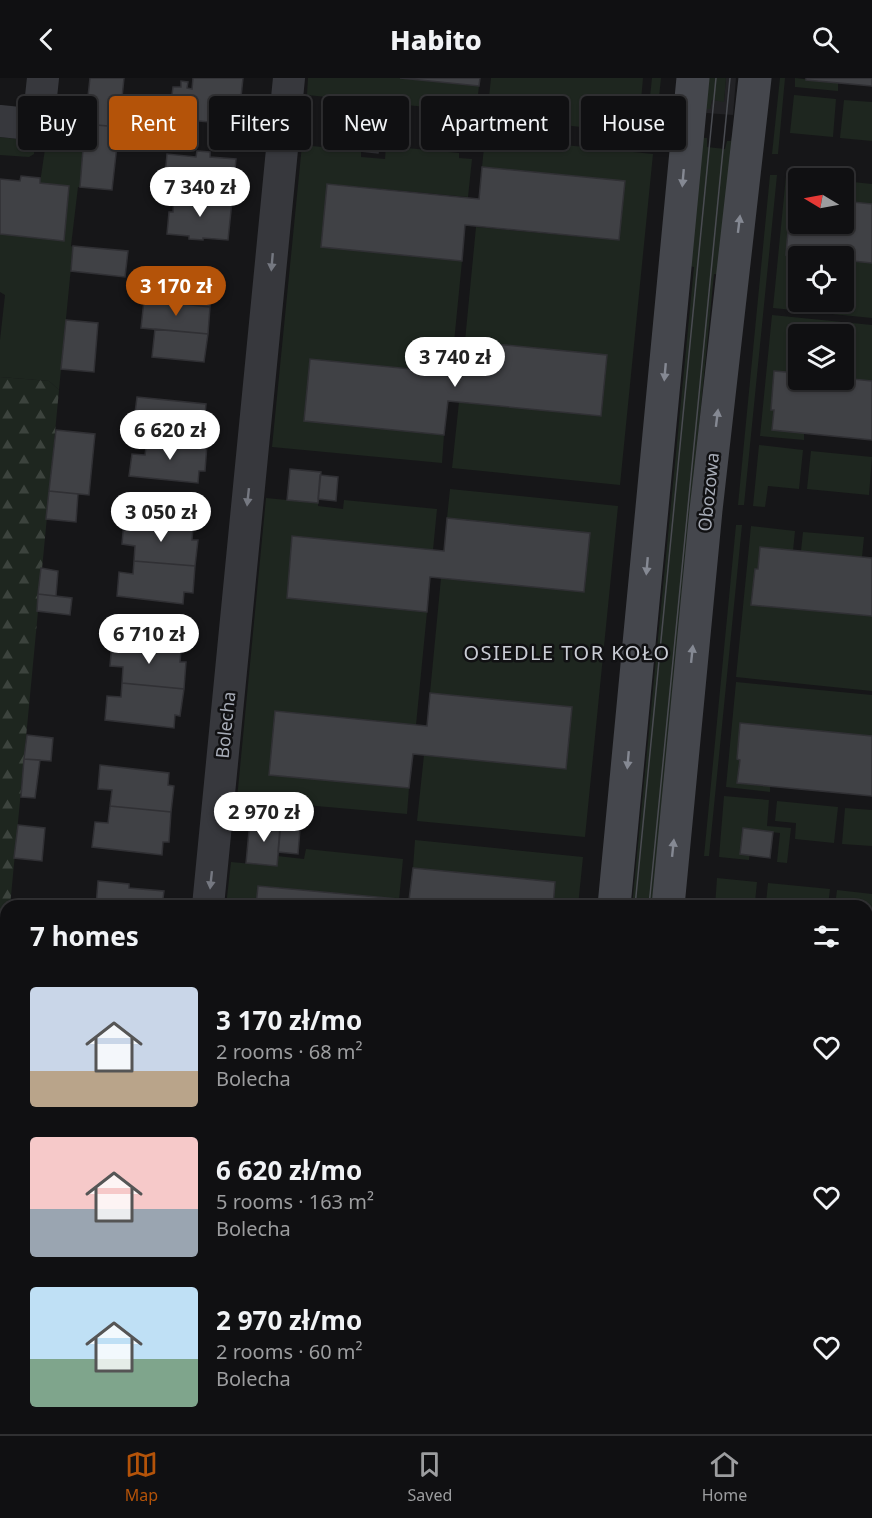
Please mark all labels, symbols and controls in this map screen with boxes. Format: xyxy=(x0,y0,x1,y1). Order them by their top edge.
text: Habito xyxy=(390,21,482,58)
icon: back xyxy=(30,23,63,56)
icon: search xyxy=(809,23,842,56)
chip: Buy xyxy=(18,96,97,150)
chip: Rent xyxy=(109,96,197,150)
chip: Filters xyxy=(209,96,311,150)
chip: New xyxy=(323,96,409,150)
chip: Apartment xyxy=(421,96,569,150)
chip: House xyxy=(581,96,686,150)
pin: 7 340 zł xyxy=(138,167,262,218)
north arrow xyxy=(788,168,854,234)
map controls xyxy=(788,168,854,390)
one-way arrow xyxy=(678,169,687,188)
text: 7 340 zł xyxy=(164,173,236,200)
one-way arrow xyxy=(734,215,744,234)
button: locate xyxy=(788,246,854,312)
one-way arrow xyxy=(267,252,277,271)
pin: 3 170 zł xyxy=(114,266,238,317)
text: 3 170 zł xyxy=(140,272,212,299)
button: layers xyxy=(788,324,854,390)
pin: 3 740 zł xyxy=(393,337,517,388)
text: 3 740 zł xyxy=(419,343,491,370)
one-way arrow xyxy=(660,363,670,382)
one-way arrow xyxy=(712,408,722,427)
pin: 6 620 zł xyxy=(108,410,232,461)
text: 6 620 zł xyxy=(134,416,206,443)
street label: Obozowa xyxy=(692,451,724,532)
one-way arrow xyxy=(243,488,253,507)
pin: 3 050 zł xyxy=(99,492,223,543)
text: 3 050 zł xyxy=(125,498,197,525)
one-way arrow xyxy=(642,557,652,576)
pin: 6 710 zł xyxy=(87,614,211,665)
text: 6 710 zł xyxy=(113,620,185,647)
district label: OSIEDLE TOR KOŁO xyxy=(463,639,671,666)
one-way arrow xyxy=(687,644,697,663)
street label: Bolecha xyxy=(210,690,240,760)
one-way arrow xyxy=(623,751,633,770)
pin: 2 970 zł xyxy=(202,792,326,843)
text: 2 970 zł xyxy=(228,798,300,825)
one-way arrow xyxy=(668,838,678,857)
one-way arrow xyxy=(206,870,216,889)
text: 7 homes xyxy=(30,918,139,954)
icon: filters xyxy=(810,920,843,953)
text: 3 170 zł/mo xyxy=(216,1002,362,1038)
icon: home xyxy=(78,1011,150,1083)
icon: heart xyxy=(810,1031,843,1064)
text: 2 rooms · 68 m² xyxy=(216,1038,363,1065)
text: Bolecha xyxy=(216,1065,291,1092)
text: 6 620 zł/mo xyxy=(216,1152,362,1188)
icon: home xyxy=(78,1161,150,1233)
icon: heart xyxy=(810,1181,843,1214)
text: 5 rooms · 163 m² xyxy=(216,1188,374,1215)
text: Bolecha xyxy=(216,1215,291,1242)
text: 2 970 zł/mo xyxy=(216,1302,362,1338)
icon: home xyxy=(78,1311,150,1383)
icon: heart xyxy=(810,1331,843,1364)
text: 2 rooms · 60 m² xyxy=(216,1338,363,1365)
text: Bolecha xyxy=(216,1365,291,1392)
tab: Map xyxy=(125,1448,158,1506)
tab: Saved xyxy=(408,1448,452,1506)
tab: Home xyxy=(702,1448,747,1506)

